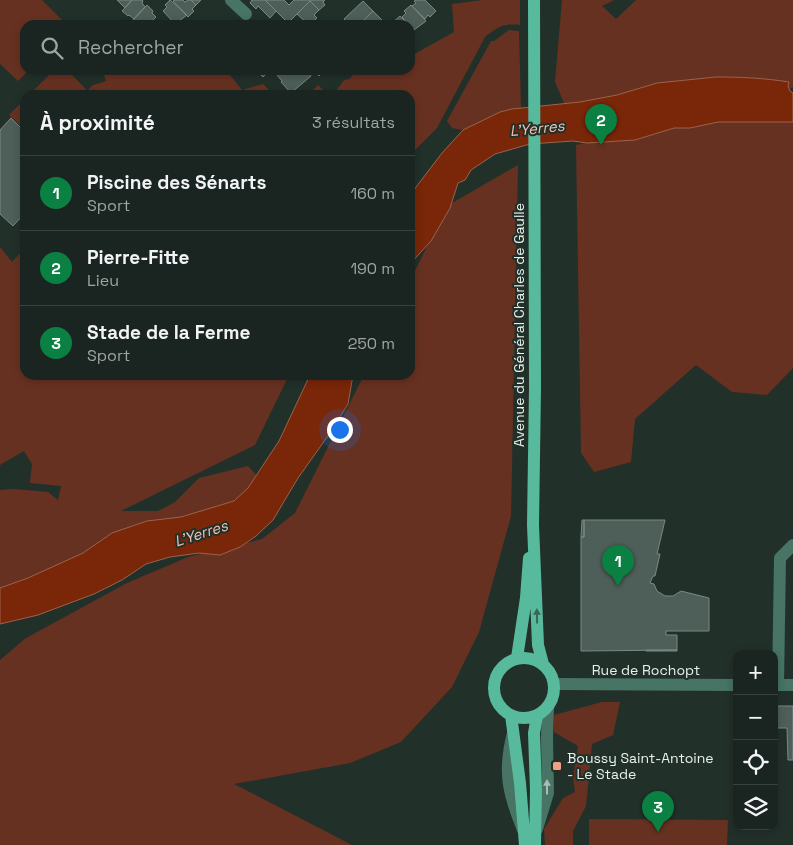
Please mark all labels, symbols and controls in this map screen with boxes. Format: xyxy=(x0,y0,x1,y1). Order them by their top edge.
search box xyxy=(20,20,415,75)
icon: search xyxy=(38,34,66,62)
text: Rechercher xyxy=(78,35,184,60)
pin: 2 xyxy=(585,104,617,145)
text: À proximité xyxy=(40,109,155,136)
text: 3 résultats xyxy=(312,112,395,133)
water label: L'Yerres xyxy=(509,116,566,140)
text: Piscine des Sénarts xyxy=(87,170,266,195)
text: 1 xyxy=(52,183,60,204)
text: 160 m xyxy=(350,183,395,204)
text: Sport xyxy=(87,195,130,216)
street label: Avenue du Général Charles de Gaulle xyxy=(510,203,528,447)
text: Pierre-Fitte xyxy=(87,245,189,270)
text: 2 xyxy=(51,258,61,279)
text: 190 m xyxy=(350,258,395,279)
text: Lieu xyxy=(87,270,119,291)
text: Stade de la Ferme xyxy=(87,320,250,345)
text: 3 xyxy=(51,333,61,354)
text: 250 m xyxy=(348,333,395,354)
text: Sport xyxy=(87,345,130,366)
your location xyxy=(327,417,353,443)
water label: L'Yerres xyxy=(172,515,231,551)
pin: 1 xyxy=(602,545,634,586)
one-way arrow xyxy=(533,607,541,623)
map controls xyxy=(733,650,778,830)
button: + xyxy=(733,650,778,695)
street label: Rue de Rochopt xyxy=(592,661,700,679)
button: − xyxy=(733,695,778,740)
button: locate xyxy=(733,740,778,785)
place label: Boussy Saint-Antoine - Le Stade xyxy=(567,749,714,783)
marker: Boussy Saint-Antoine - Le Stade xyxy=(551,760,563,772)
one-way arrow xyxy=(543,778,551,794)
button: layers xyxy=(733,785,778,830)
pin: 3 xyxy=(642,791,674,832)

